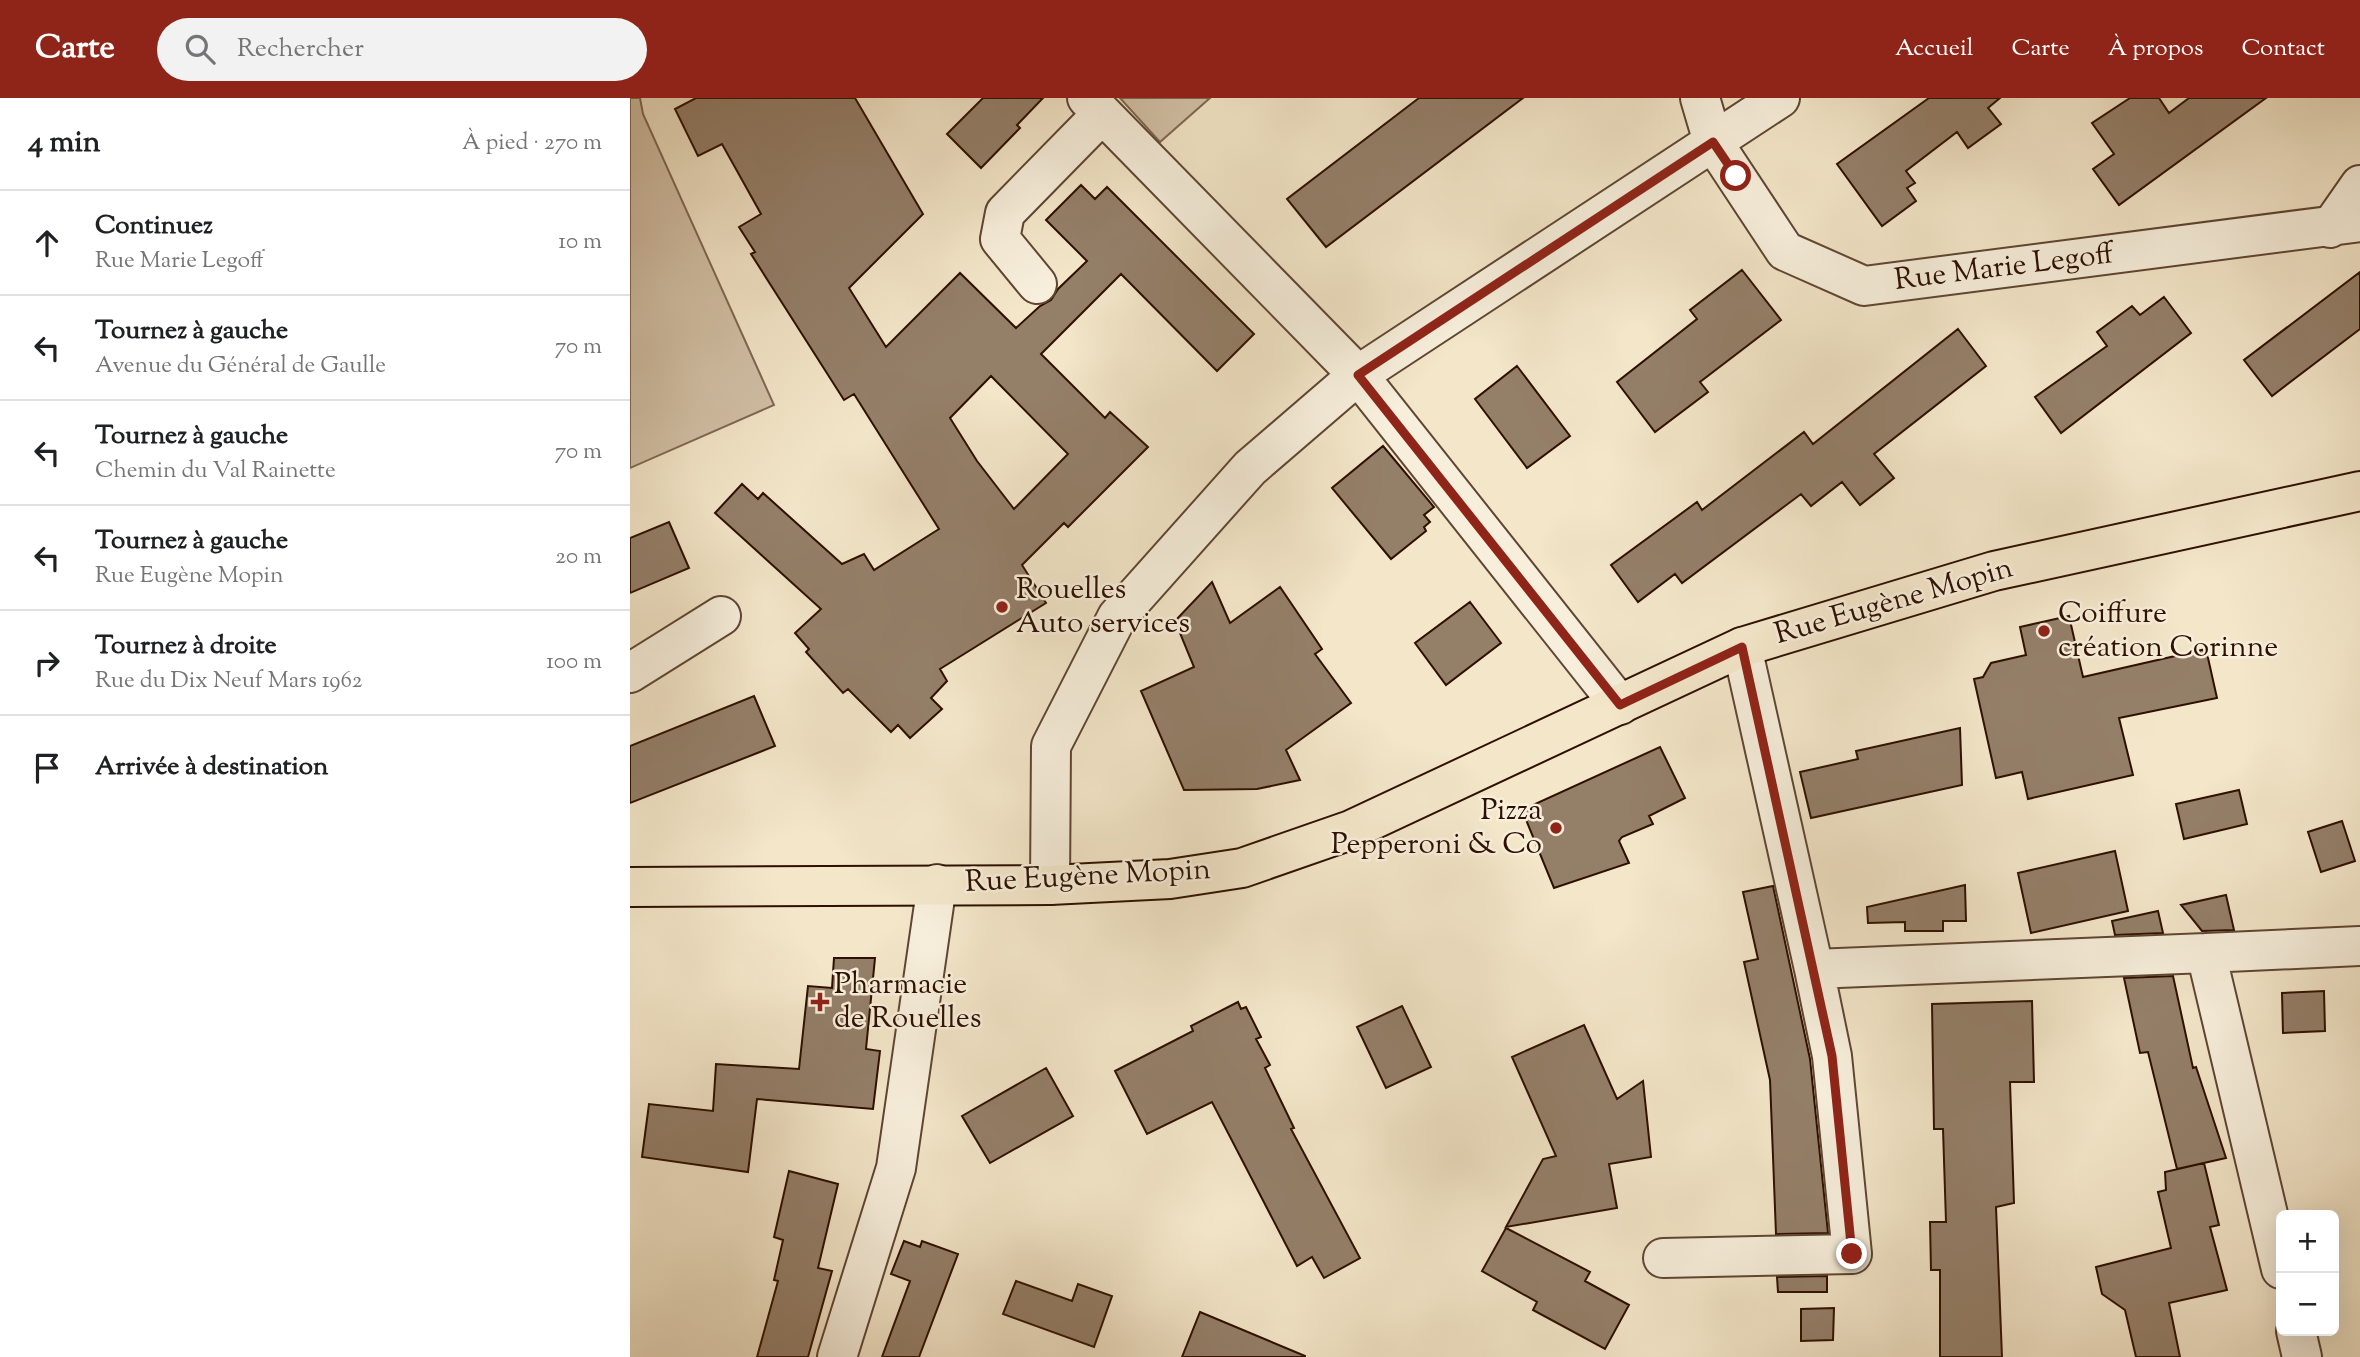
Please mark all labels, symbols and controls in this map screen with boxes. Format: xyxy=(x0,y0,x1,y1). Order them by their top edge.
search box xyxy=(157,18,647,81)
text: Carte xyxy=(35,25,115,73)
icon: search xyxy=(181,30,219,68)
text: Rechercher xyxy=(237,31,364,68)
text: Accueil xyxy=(1895,32,1974,66)
text: Carte xyxy=(2012,32,2070,66)
text: À propos xyxy=(2108,32,2203,66)
text: Contact xyxy=(2241,32,2325,66)
text: 4 min xyxy=(28,122,101,165)
text: À pied · 270 m xyxy=(462,127,602,160)
route start xyxy=(1720,160,1751,191)
text: Continuez xyxy=(95,208,213,245)
icon: ahead xyxy=(28,224,66,262)
text: 10 m xyxy=(558,226,602,259)
street label: Rue Marie Legoff xyxy=(1892,233,2118,303)
text: Rue Marie Legoff xyxy=(95,245,264,278)
text: Tournez à gauche xyxy=(95,313,288,350)
icon: left xyxy=(28,329,66,367)
text: 70 m xyxy=(555,331,602,364)
text: Avenue du Général de Gaulle xyxy=(95,350,386,383)
text: Tournez à gauche xyxy=(95,418,288,455)
icon: left xyxy=(28,434,66,472)
text: 70 m xyxy=(555,436,602,469)
text: Chemin du Val Rainette xyxy=(95,455,336,488)
text: Tournez à gauche xyxy=(95,523,288,560)
icon: left xyxy=(28,539,66,577)
text: 20 m xyxy=(555,541,602,574)
street label: Rue Eugène Mopin xyxy=(1770,547,2018,657)
text: Rue Eugène Mopin xyxy=(95,560,284,593)
place label: Rouelles Auto services xyxy=(1016,569,1190,646)
place label: Coiffure création Corinne xyxy=(2058,593,2278,670)
marker: Rouelles Auto services xyxy=(994,599,1010,615)
marker: Coiffure création Corinne xyxy=(2036,623,2052,639)
text: Tournez à droite xyxy=(95,628,277,665)
icon: right xyxy=(28,644,66,682)
text: 100 m xyxy=(546,646,602,679)
text: Rue du Dix Neuf Mars 1962 xyxy=(95,665,362,698)
icon: arrive xyxy=(28,749,66,787)
text: Arrivée à destination xyxy=(95,749,328,786)
place label: Pizza Pepperoni & Co xyxy=(1331,790,1542,867)
marker: Pizza Pepperoni & Co xyxy=(1548,820,1564,836)
street label: Rue Eugène Mopin xyxy=(964,849,1212,905)
place label: Pharmacie de Rouelles xyxy=(834,964,981,1041)
marker: Pharmacie de Rouelles xyxy=(812,994,828,1010)
map controls xyxy=(2276,1210,2339,1336)
button: + xyxy=(2276,1210,2339,1273)
route end xyxy=(1836,1238,1867,1269)
button: − xyxy=(2276,1273,2339,1336)

